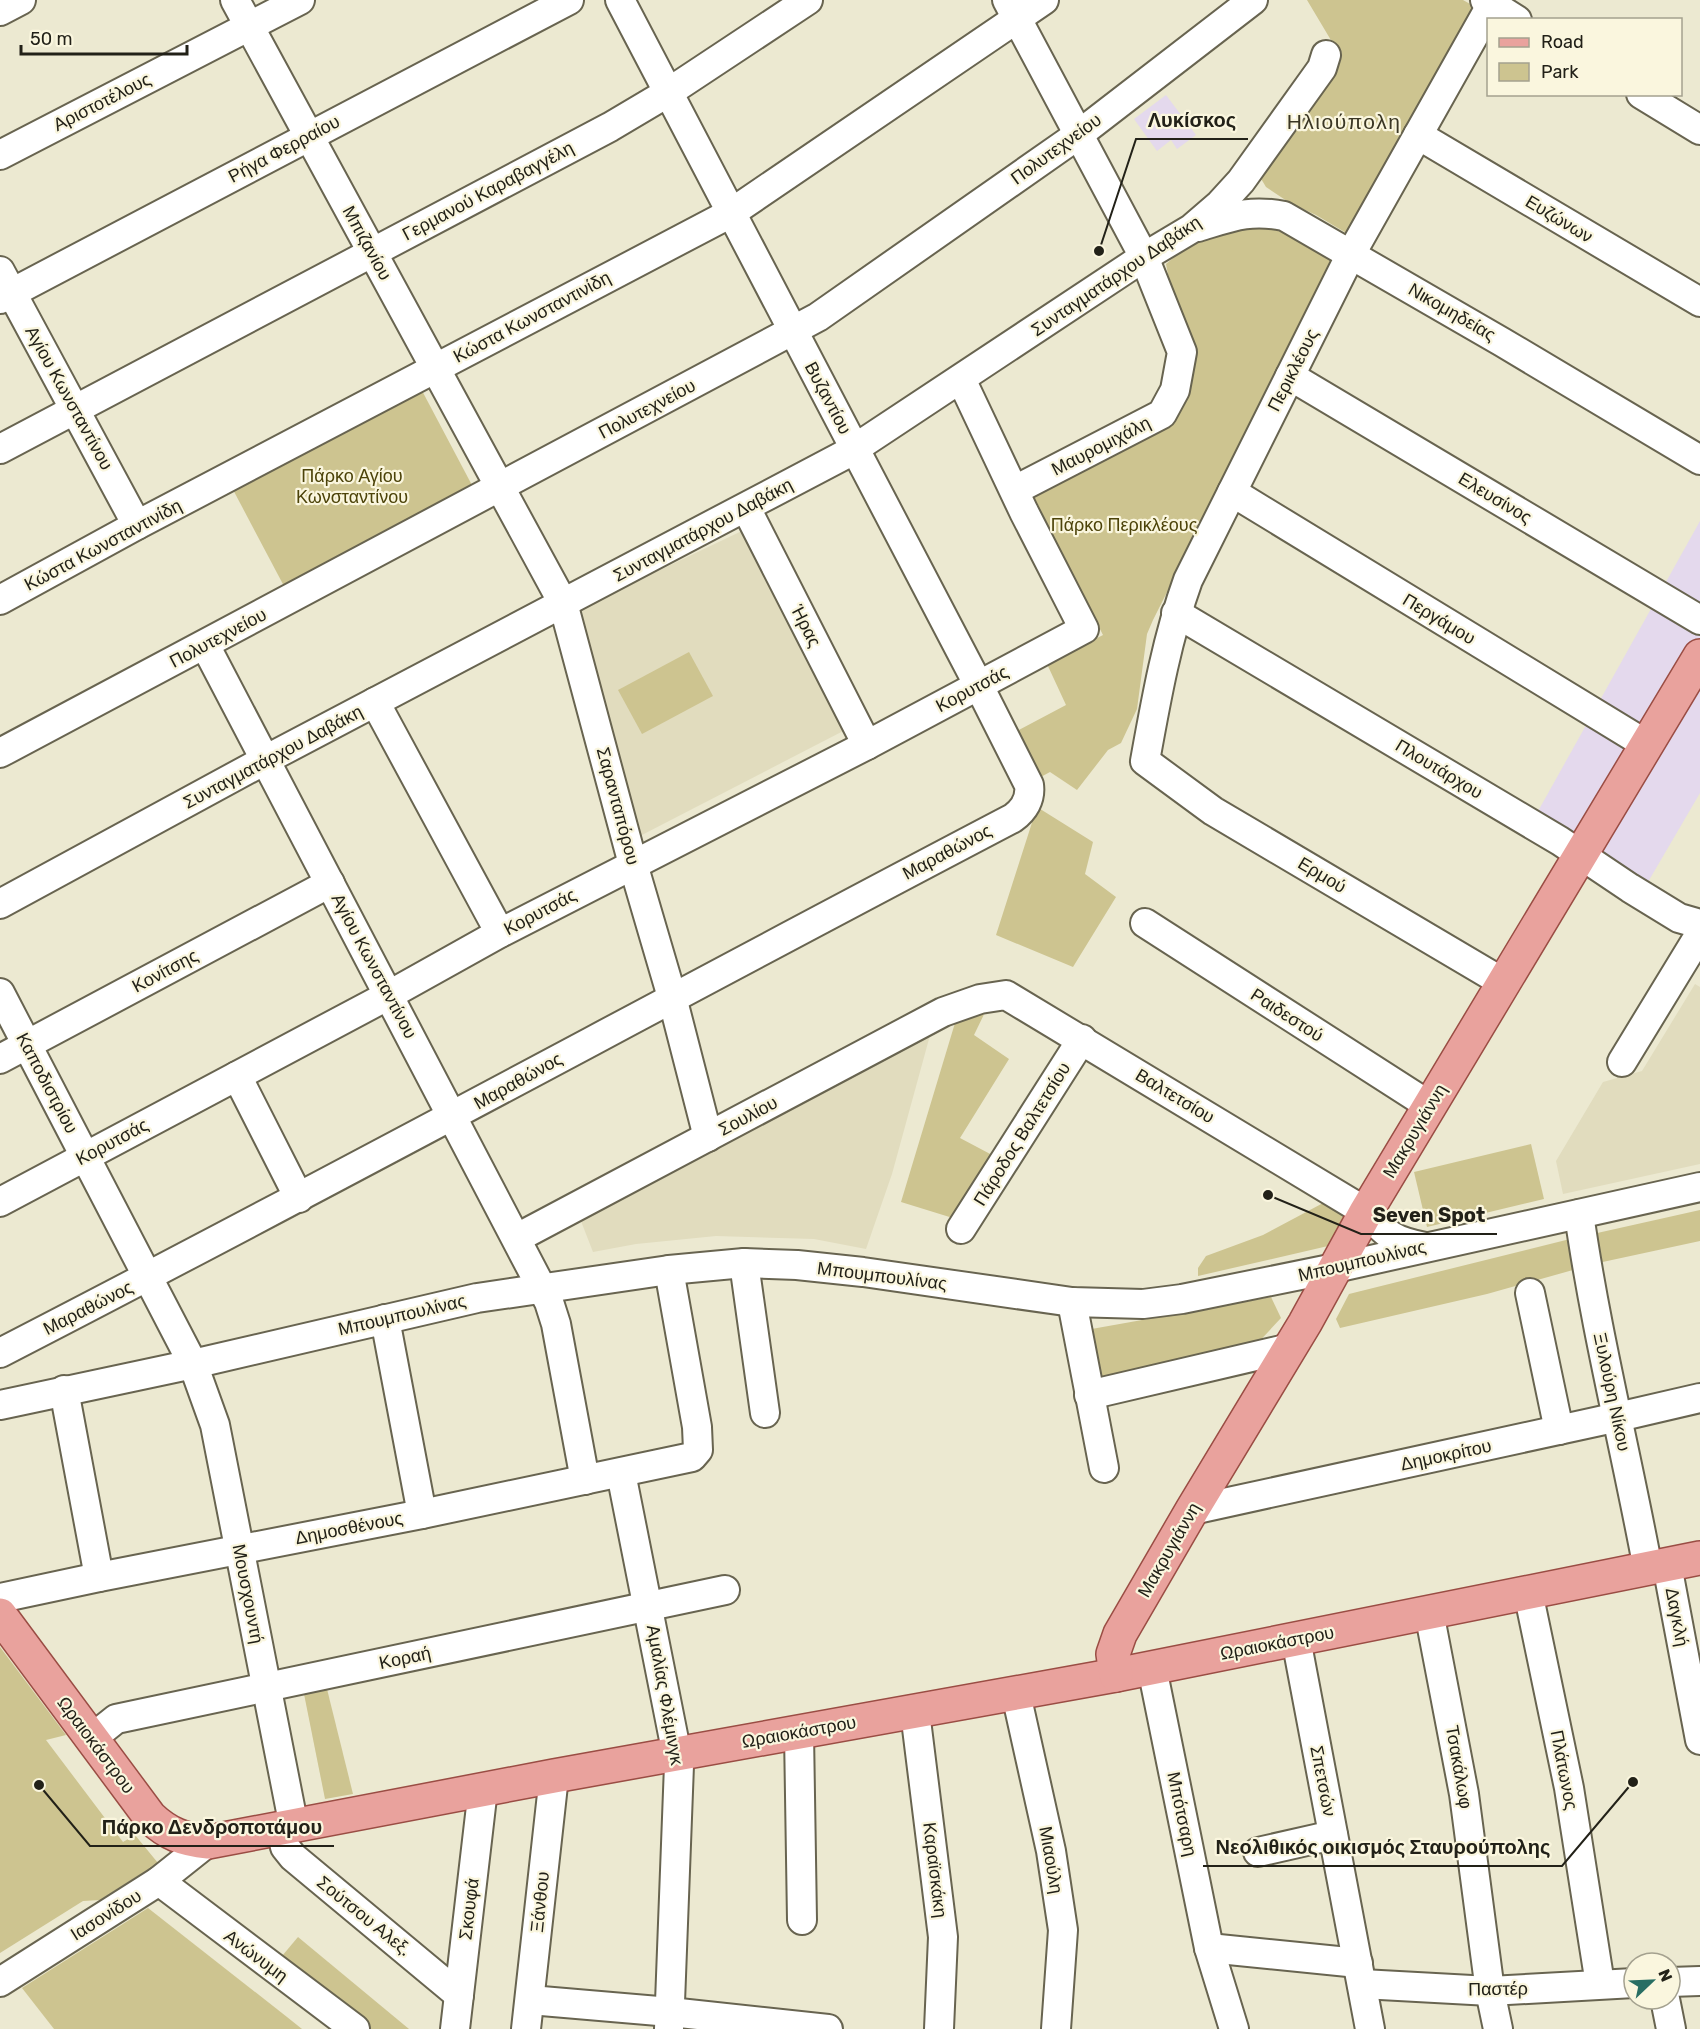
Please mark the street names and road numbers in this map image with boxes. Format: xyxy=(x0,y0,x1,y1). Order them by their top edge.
street label: Αριστοτέλους xyxy=(50,68,155,136)
street label: Πολυτεχνείου xyxy=(1006,109,1106,189)
street label: Ρήγα Φερραίου xyxy=(225,110,343,188)
street label: Γερμανού Καραβαγγέλη xyxy=(399,136,577,246)
street label: Ευζώνων xyxy=(1521,190,1597,248)
street label: Μπιζανίου xyxy=(338,202,396,284)
street label: Συνταγματάρχου Δαβάκη xyxy=(1027,211,1205,341)
street label: Κώστα Κωνσταντινίδη xyxy=(450,266,614,368)
street label: Νικομηδείας xyxy=(1404,278,1500,346)
street label: Αγίου Κωνσταντίνου xyxy=(20,322,118,474)
street label: Περικλέους xyxy=(1263,325,1323,415)
street label: Βυζαντίου xyxy=(800,358,856,438)
street label: Πολυτεχνείου xyxy=(595,374,699,444)
street label: Μαυρομιχάλη xyxy=(1048,412,1154,480)
street label: Ελευσίνος xyxy=(1454,468,1536,529)
street label: Συνταγματάρχου Δαβάκη xyxy=(610,473,796,587)
street label: Κώστα Κωνσταντινίδη xyxy=(21,494,185,596)
street label: Περγάμου xyxy=(1399,589,1479,649)
street label: Ήρας xyxy=(786,600,826,651)
street label: Πολυτεχνείου xyxy=(166,603,270,673)
street label: Κορυτσάς xyxy=(932,661,1012,717)
street label: Συνταγματάρχου Δαβάκη xyxy=(180,700,366,814)
street label: Πλουτάρχου xyxy=(1391,734,1487,804)
street label: Σαρανταπόρου xyxy=(592,745,644,867)
street label: Μαραθώνος xyxy=(899,819,996,885)
street label: Ερμού xyxy=(1294,852,1350,898)
street label: Κορυτσάς xyxy=(500,884,580,940)
street label: Αγίου Κωνσταντίνου xyxy=(326,890,422,1042)
street label: Κονίτσης xyxy=(128,944,202,997)
street label: Ραιδεστού xyxy=(1247,983,1327,1047)
street label: Καποδιστρίου xyxy=(11,1029,83,1137)
street label: Μαραθώνος xyxy=(470,1048,566,1114)
street label: Πάροδος Βαλτετσίου xyxy=(969,1058,1075,1210)
street label: Βαλτετσίου xyxy=(1131,1064,1219,1128)
street label: Μακρυγιάννη xyxy=(1378,1080,1452,1182)
street label: Σουλίου xyxy=(715,1091,781,1141)
street label: Κορυτσάς xyxy=(72,1114,152,1170)
street label: Μπουμπουλίνας xyxy=(1296,1236,1428,1286)
street label: Μπουμπουλίνας xyxy=(816,1257,948,1295)
street label: Μαραθώνος xyxy=(39,1276,137,1340)
street label: Μπουμπουλίνας xyxy=(336,1290,468,1340)
street label: Ξυλούρη Νίκου xyxy=(1589,1331,1635,1453)
street label: Δημοκρίτου xyxy=(1399,1435,1493,1475)
street label: Μακρυγιάννη xyxy=(1133,1499,1205,1601)
street label: Δημοσθένους xyxy=(293,1507,405,1549)
street label: Μουσχουντή xyxy=(228,1542,268,1646)
street label: Δαγκλή xyxy=(1661,1586,1693,1648)
street label: Ωραιοκάστρου xyxy=(1218,1621,1336,1665)
street label: Αμαλίας Φλέμινγκ xyxy=(642,1623,688,1768)
street label: Κοραή xyxy=(377,1642,433,1674)
street label: Ωραιοκάστρου xyxy=(52,1692,140,1798)
street label: Ωραιοκάστρου xyxy=(740,1711,858,1753)
street label: Τσακάλωφ xyxy=(1441,1724,1477,1810)
street label: Πλάτωνος xyxy=(1545,1728,1583,1812)
street label: Σπετσών xyxy=(1305,1744,1341,1818)
street label: Μπότσαρη xyxy=(1162,1770,1202,1858)
street label: Καραϊσκάκη xyxy=(918,1821,952,1919)
street label: Μιαούλη xyxy=(1034,1824,1068,1896)
street label: Σούτσου Αλεξ. xyxy=(312,1871,416,1961)
street label: Ξάνθου xyxy=(526,1871,554,1933)
street label: Σκουφά xyxy=(454,1877,484,1941)
street label: Ιασονίδου xyxy=(67,1885,145,1945)
street label: Ανώνυμη xyxy=(220,1925,292,1987)
street label: Παστέρ xyxy=(1468,1977,1528,2001)

